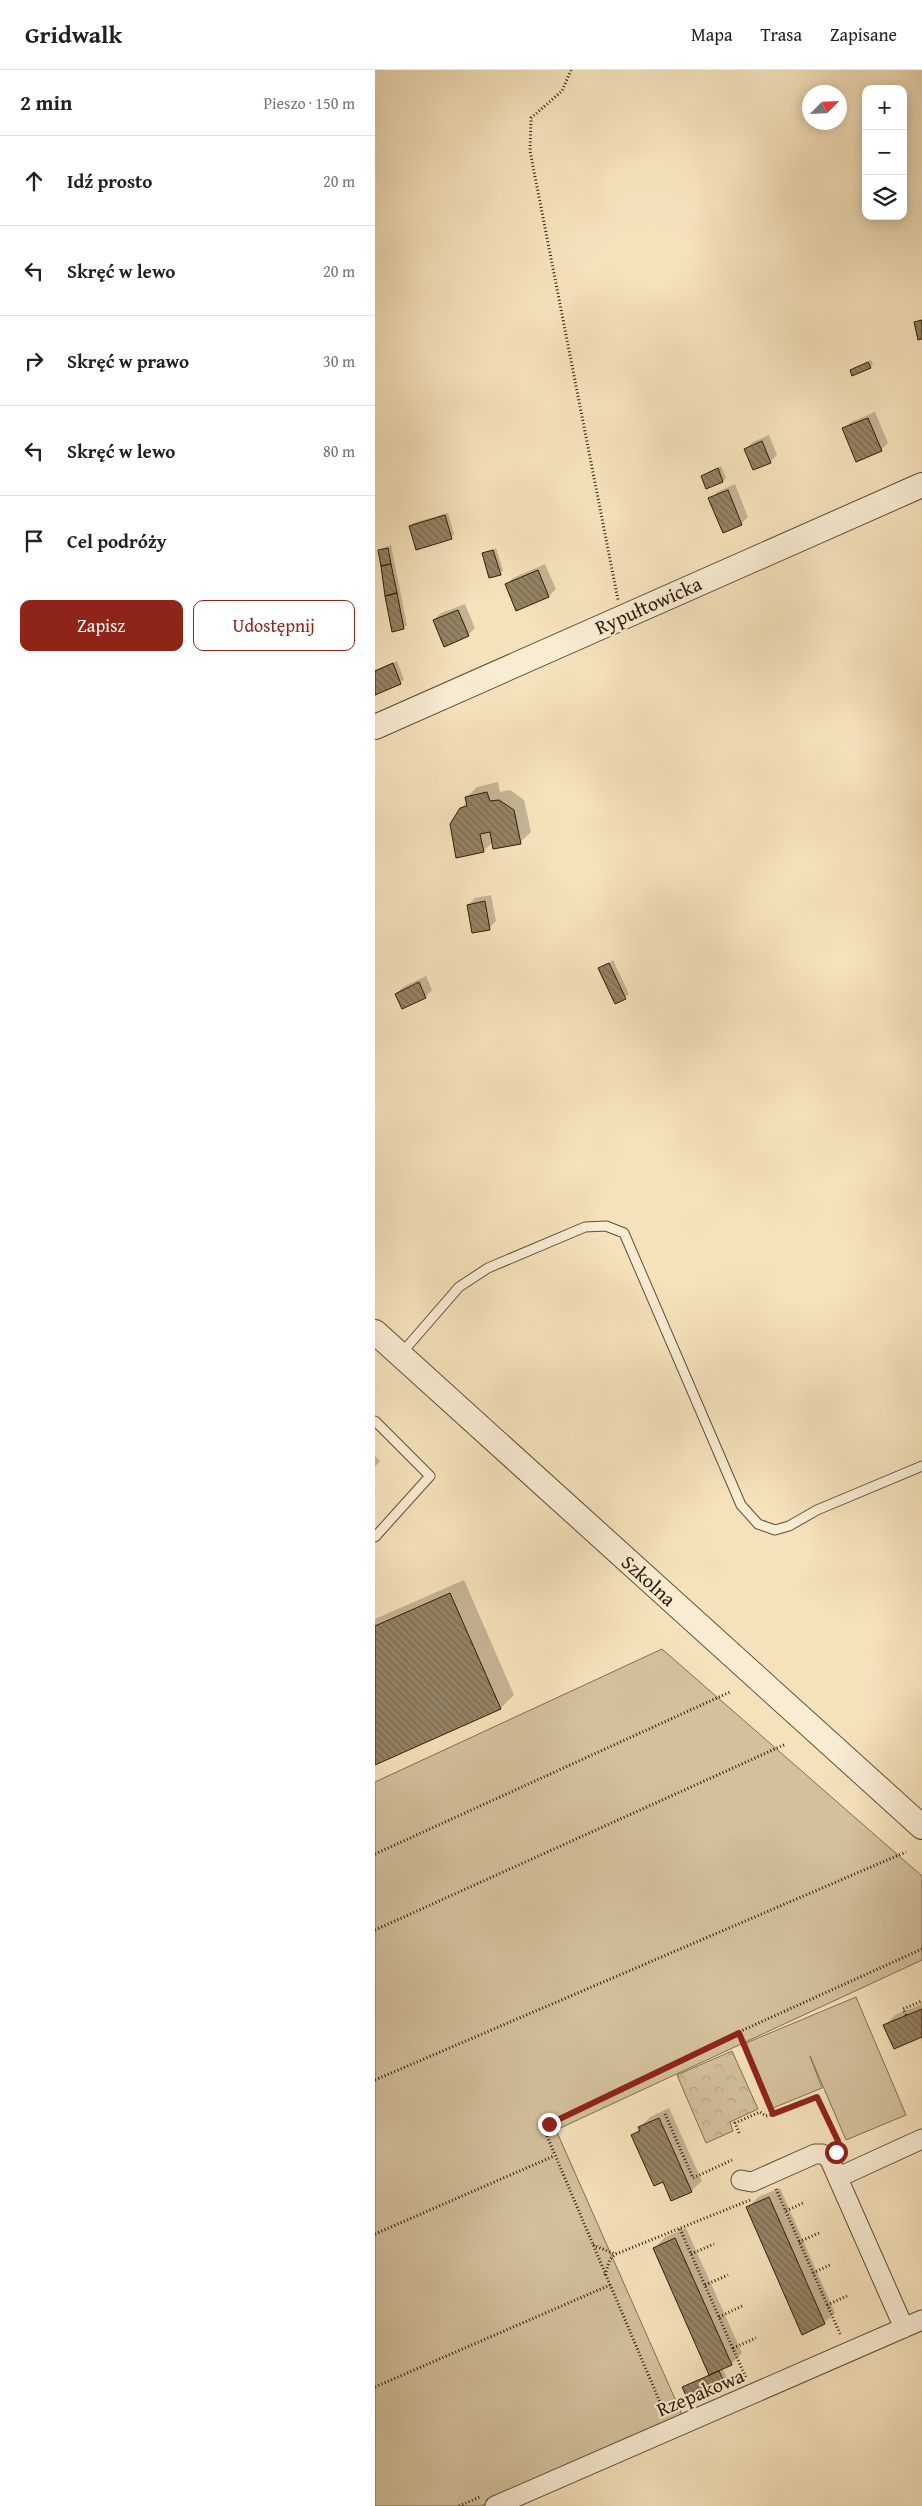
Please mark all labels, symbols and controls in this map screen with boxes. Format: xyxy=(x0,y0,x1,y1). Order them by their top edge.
text: Gridwalk xyxy=(25,17,122,52)
text: Mapa xyxy=(691,21,732,48)
text: Trasa xyxy=(760,21,802,48)
text: Zapisane xyxy=(830,21,897,48)
north arrow xyxy=(802,85,847,130)
map controls xyxy=(862,85,907,220)
button: + xyxy=(862,85,907,130)
text: 2 min xyxy=(20,87,72,118)
text: Pieszo · 150 m xyxy=(263,91,355,115)
button: − xyxy=(862,130,907,175)
icon: ahead xyxy=(20,167,48,195)
text: Idź prosto xyxy=(67,167,152,195)
text: 20 m xyxy=(323,169,355,193)
button: layers xyxy=(862,175,907,220)
icon: left xyxy=(20,257,48,285)
text: Skręć w lewo xyxy=(67,257,175,285)
text: 20 m xyxy=(323,259,355,283)
icon: right xyxy=(20,347,48,375)
text: Skręć w prawo xyxy=(67,347,189,375)
text: 30 m xyxy=(323,349,355,373)
icon: left xyxy=(20,437,48,465)
text: Skręć w lewo xyxy=(67,437,175,465)
text: 80 m xyxy=(323,439,355,463)
icon: arrive xyxy=(20,527,48,555)
text: Cel podróży xyxy=(67,527,167,555)
street label: Rypułtowicka xyxy=(590,568,706,641)
button: Zapisz xyxy=(20,600,183,651)
button: Udostępnij xyxy=(193,600,355,651)
street label: Szkolna xyxy=(615,1548,683,1613)
route end xyxy=(538,2113,561,2136)
route start xyxy=(825,2141,848,2164)
street label: Rzepakowa xyxy=(652,2360,749,2423)

